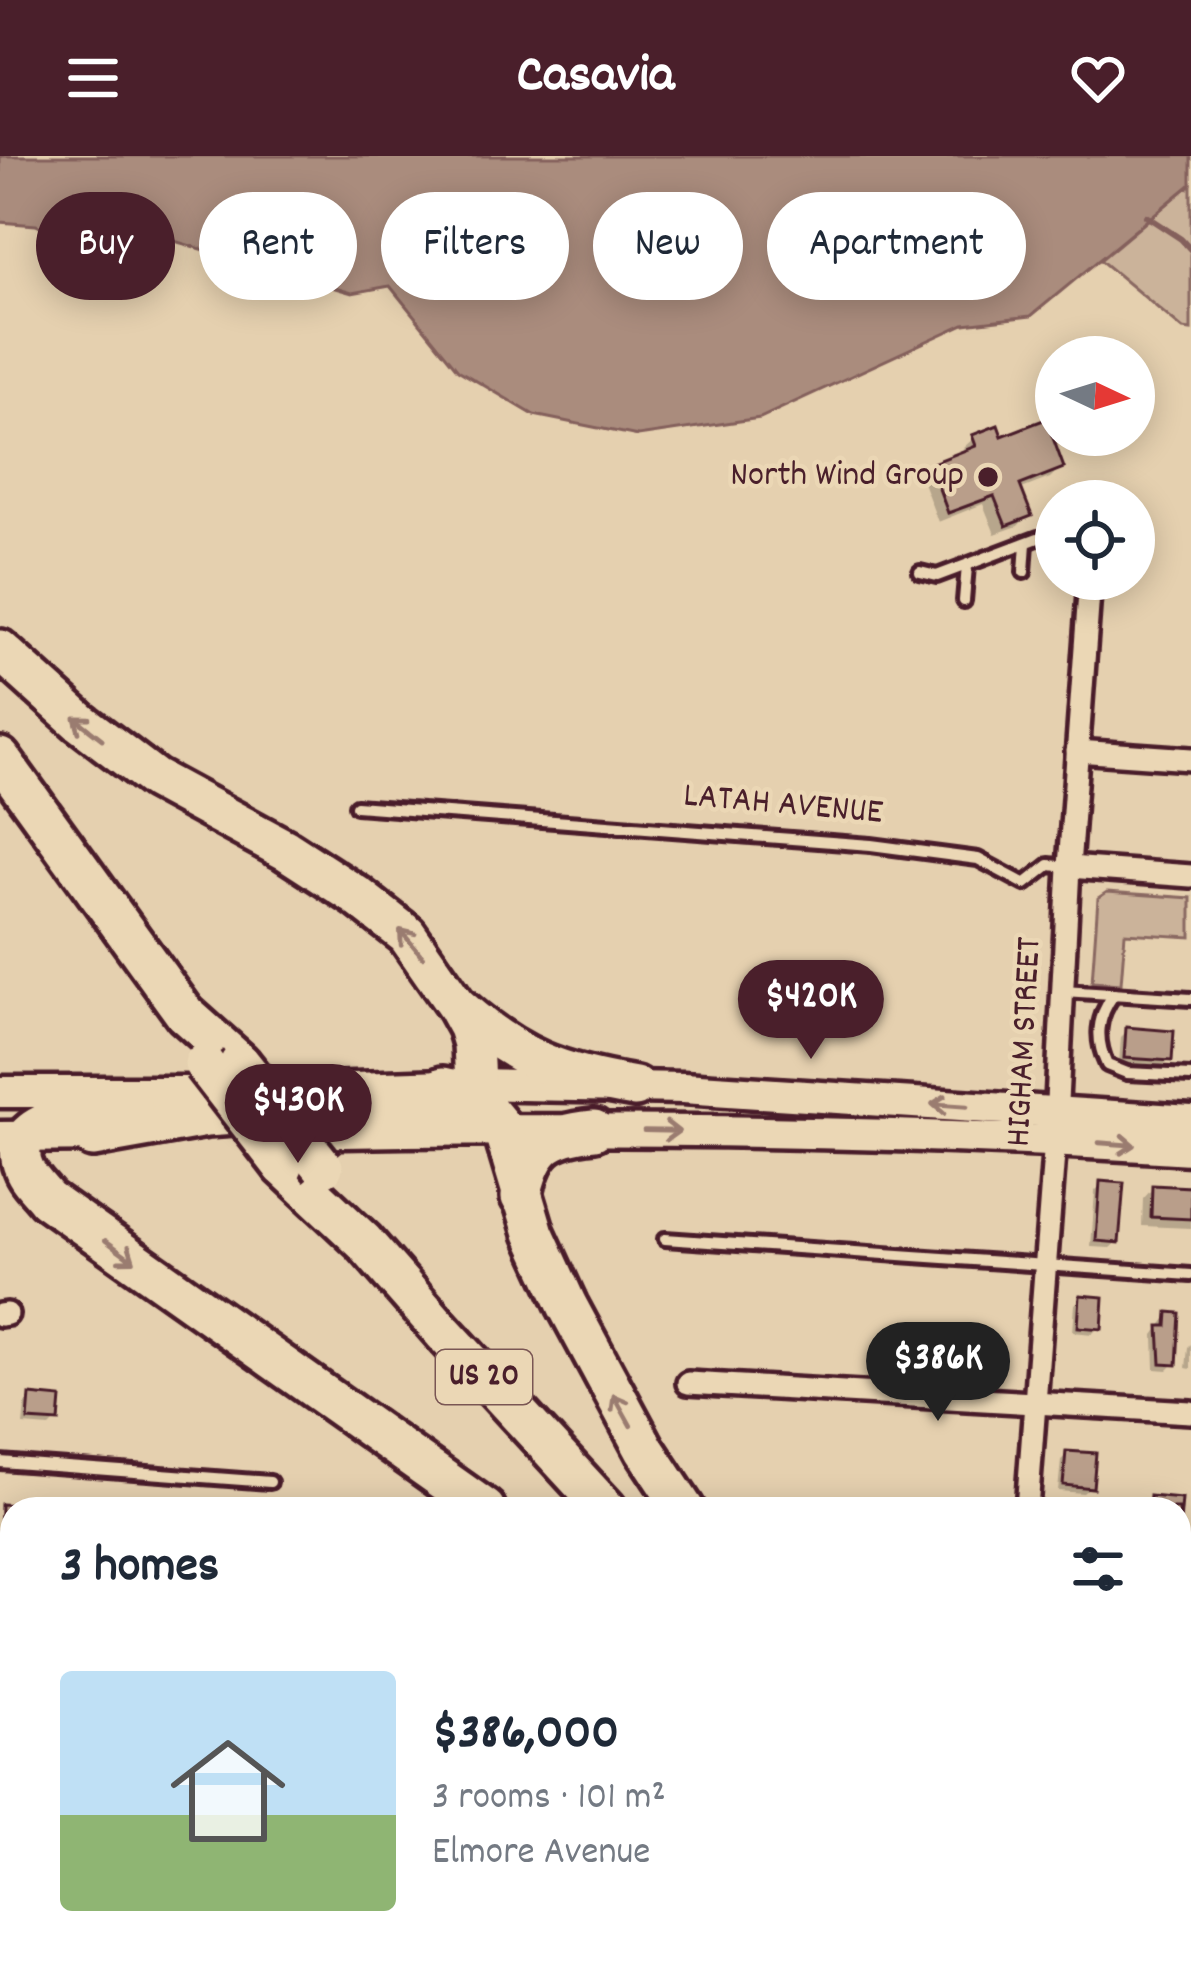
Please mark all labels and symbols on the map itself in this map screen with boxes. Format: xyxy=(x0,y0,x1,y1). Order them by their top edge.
north arrow xyxy=(1035,336,1155,456)
place label: North Wind Group xyxy=(730,451,964,503)
marker: North Wind Group xyxy=(975,464,1001,490)
one-way arrow xyxy=(73,715,105,742)
street label: LATAH AVENUE xyxy=(681,771,885,841)
one-way arrow xyxy=(398,928,425,959)
street label: HIGHAM STREET xyxy=(995,936,1057,1148)
pin: $420K xyxy=(727,960,895,1062)
pin: $430K xyxy=(214,1064,382,1166)
one-way arrow xyxy=(930,1093,969,1116)
one-way arrow xyxy=(642,1119,681,1142)
one-way arrow xyxy=(1097,1133,1136,1156)
one-way arrow xyxy=(103,1238,136,1263)
pin: $386K xyxy=(854,1322,1022,1424)
road number: US 20 xyxy=(436,1350,532,1404)
one-way arrow xyxy=(610,1393,634,1428)

